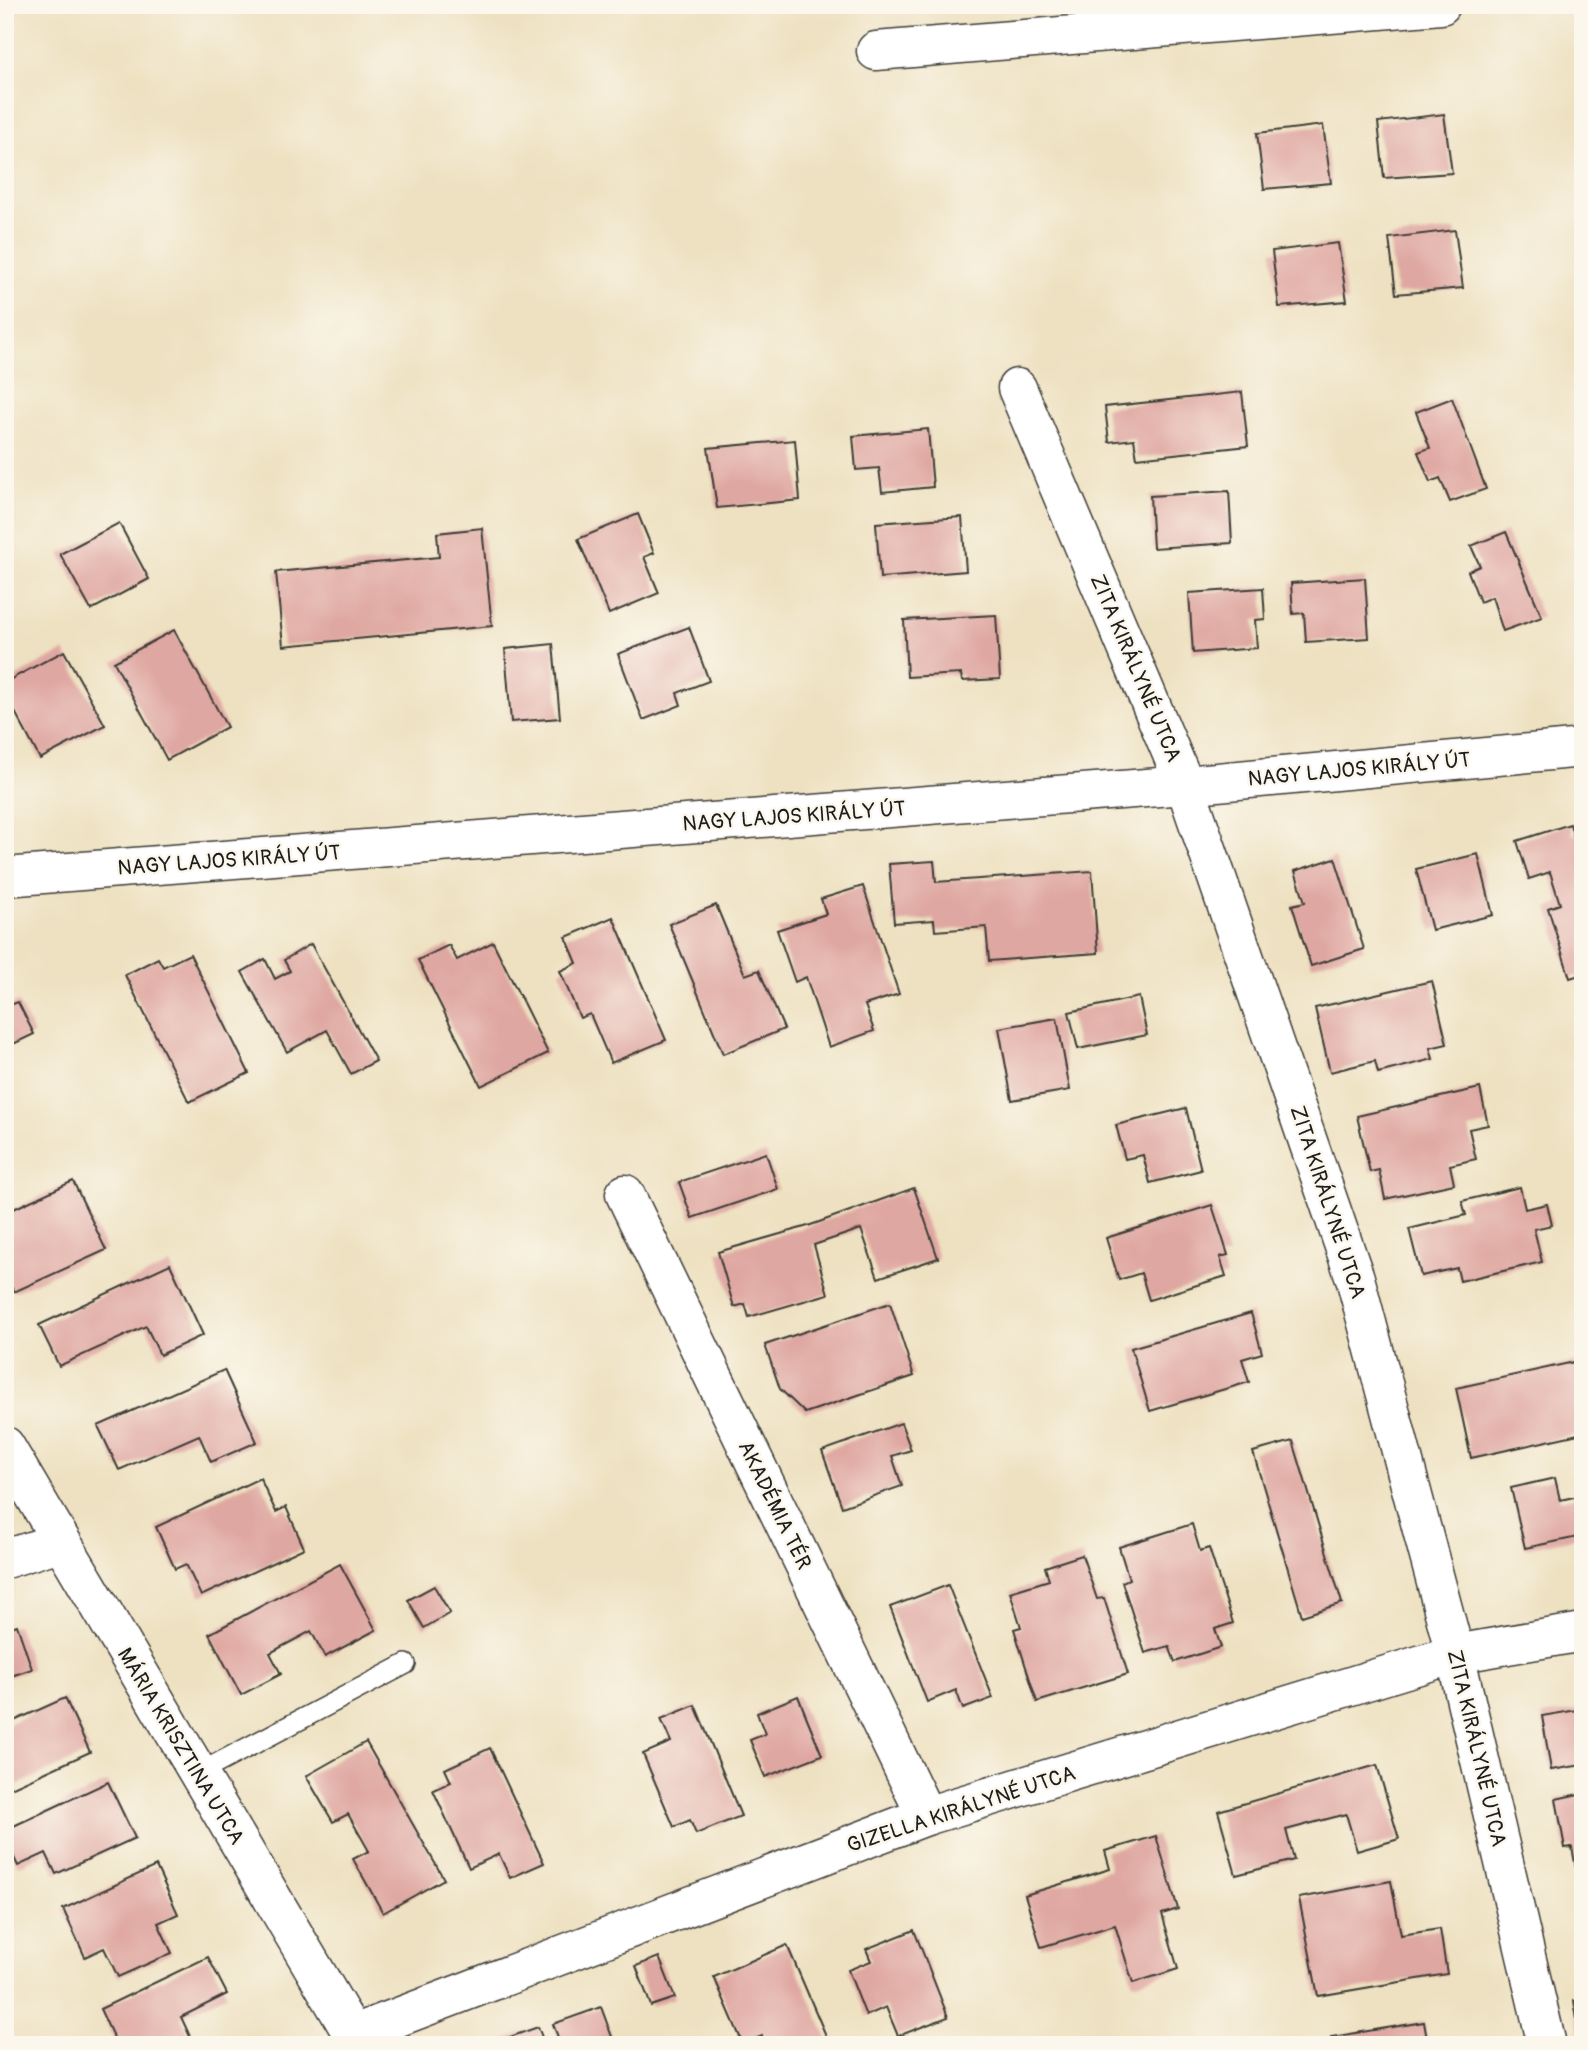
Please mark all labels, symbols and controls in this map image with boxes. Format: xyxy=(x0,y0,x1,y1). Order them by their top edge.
street label: ZITA KIRÁLYNÉ UTCA xyxy=(1084,570,1187,766)
street label: NAGY LAJOS KIRÁLY ÚT xyxy=(1247,746,1472,793)
street label: NAGY LAJOS KIRÁLY ÚT xyxy=(682,795,907,838)
street label: NAGY LAJOS KIRÁLY ÚT xyxy=(117,839,342,882)
street label: ZITA KIRÁLYNÉ UTCA xyxy=(1284,1102,1371,1302)
street label: AKADÉMIA TÉR xyxy=(732,1437,817,1574)
street label: MÁRIA KRISZTINA UTCA xyxy=(111,1643,250,1850)
street label: ZITA KIRÁLYNÉ UTCA xyxy=(1441,1647,1512,1849)
street label: GIZELLA KIRÁLYNÉ UTCA xyxy=(844,1760,1079,1859)

